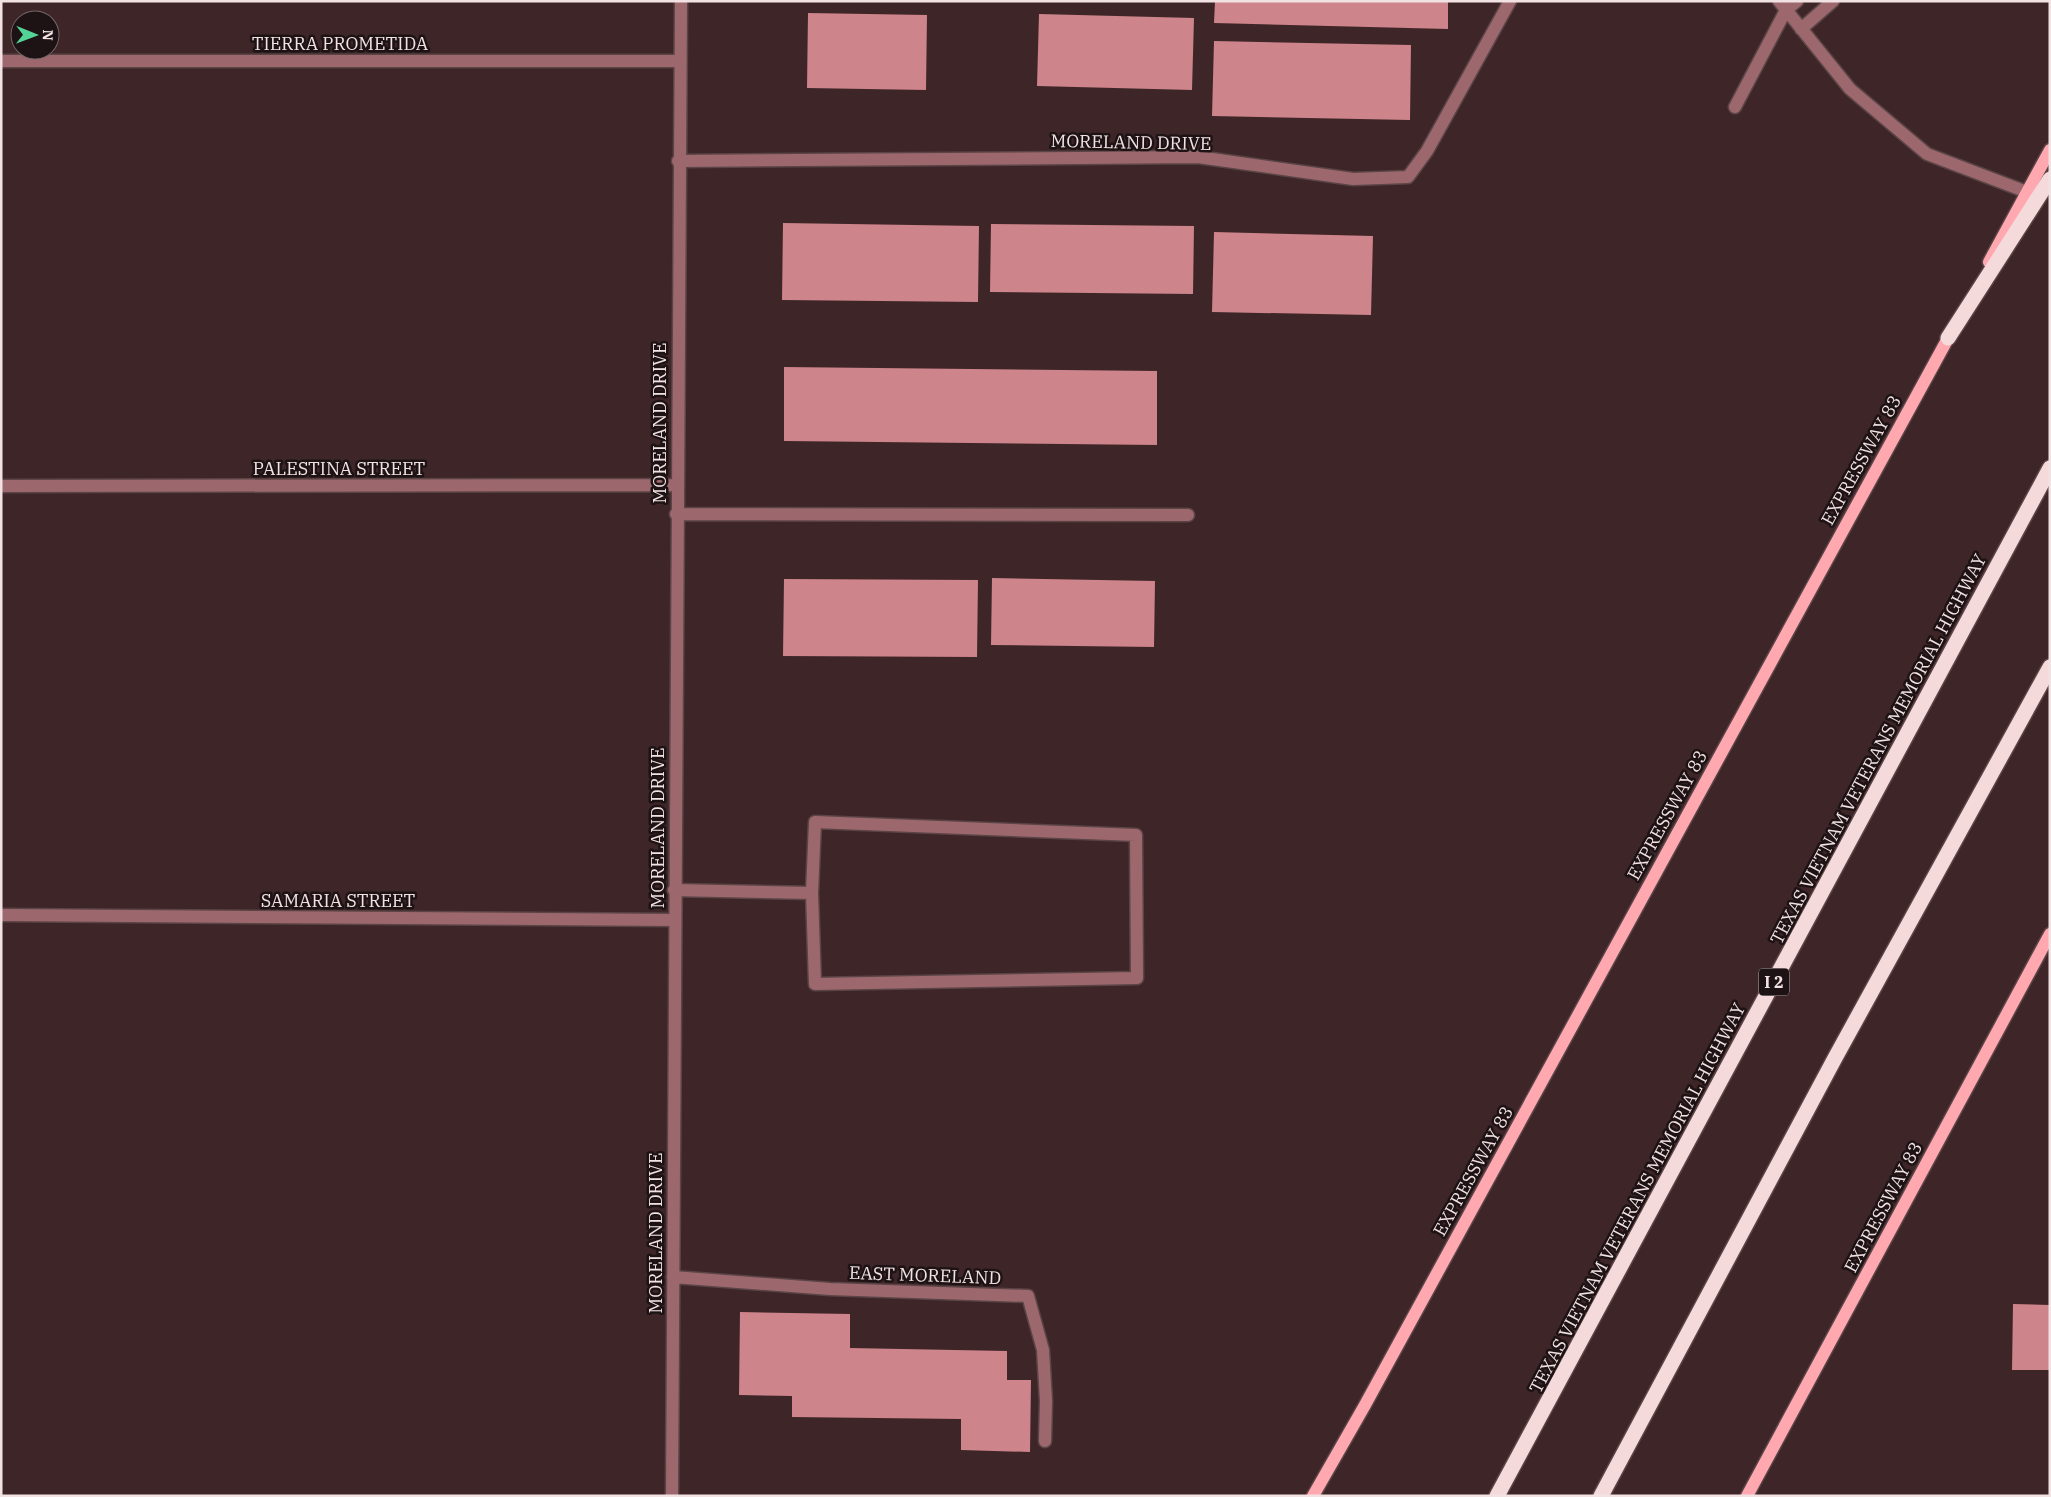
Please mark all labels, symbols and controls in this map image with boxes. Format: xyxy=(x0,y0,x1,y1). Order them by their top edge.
north arrow xyxy=(10,10,60,60)
text: N xyxy=(39,30,57,41)
street label: TIERRA PROMETIDA xyxy=(252,32,429,55)
street label: MORELAND DRIVE xyxy=(1050,129,1212,155)
street label: MORELAND DRIVE xyxy=(648,343,671,503)
street label: EXPRESSWAY 83 xyxy=(1816,391,1906,529)
street label: PALESTINA STREET xyxy=(253,457,426,480)
street label: TEXAS VIETNAM VETERANS MEMORIAL HIGHWAY xyxy=(1765,549,1991,948)
street label: EXPRESSWAY 83 xyxy=(1622,746,1712,884)
street label: MORELAND DRIVE xyxy=(646,748,669,908)
street label: SAMARIA STREET xyxy=(261,889,416,912)
road number: I 2 xyxy=(1759,969,1789,996)
street label: TEXAS VIETNAM VETERANS MEMORIAL HIGHWAY xyxy=(1524,998,1750,1397)
street label: EXPRESSWAY 83 xyxy=(1428,1102,1518,1240)
street label: EXPRESSWAY 83 xyxy=(1839,1138,1927,1276)
street label: MORELAND DRIVE xyxy=(644,1153,667,1313)
street label: EAST MORELAND xyxy=(848,1261,1002,1289)

